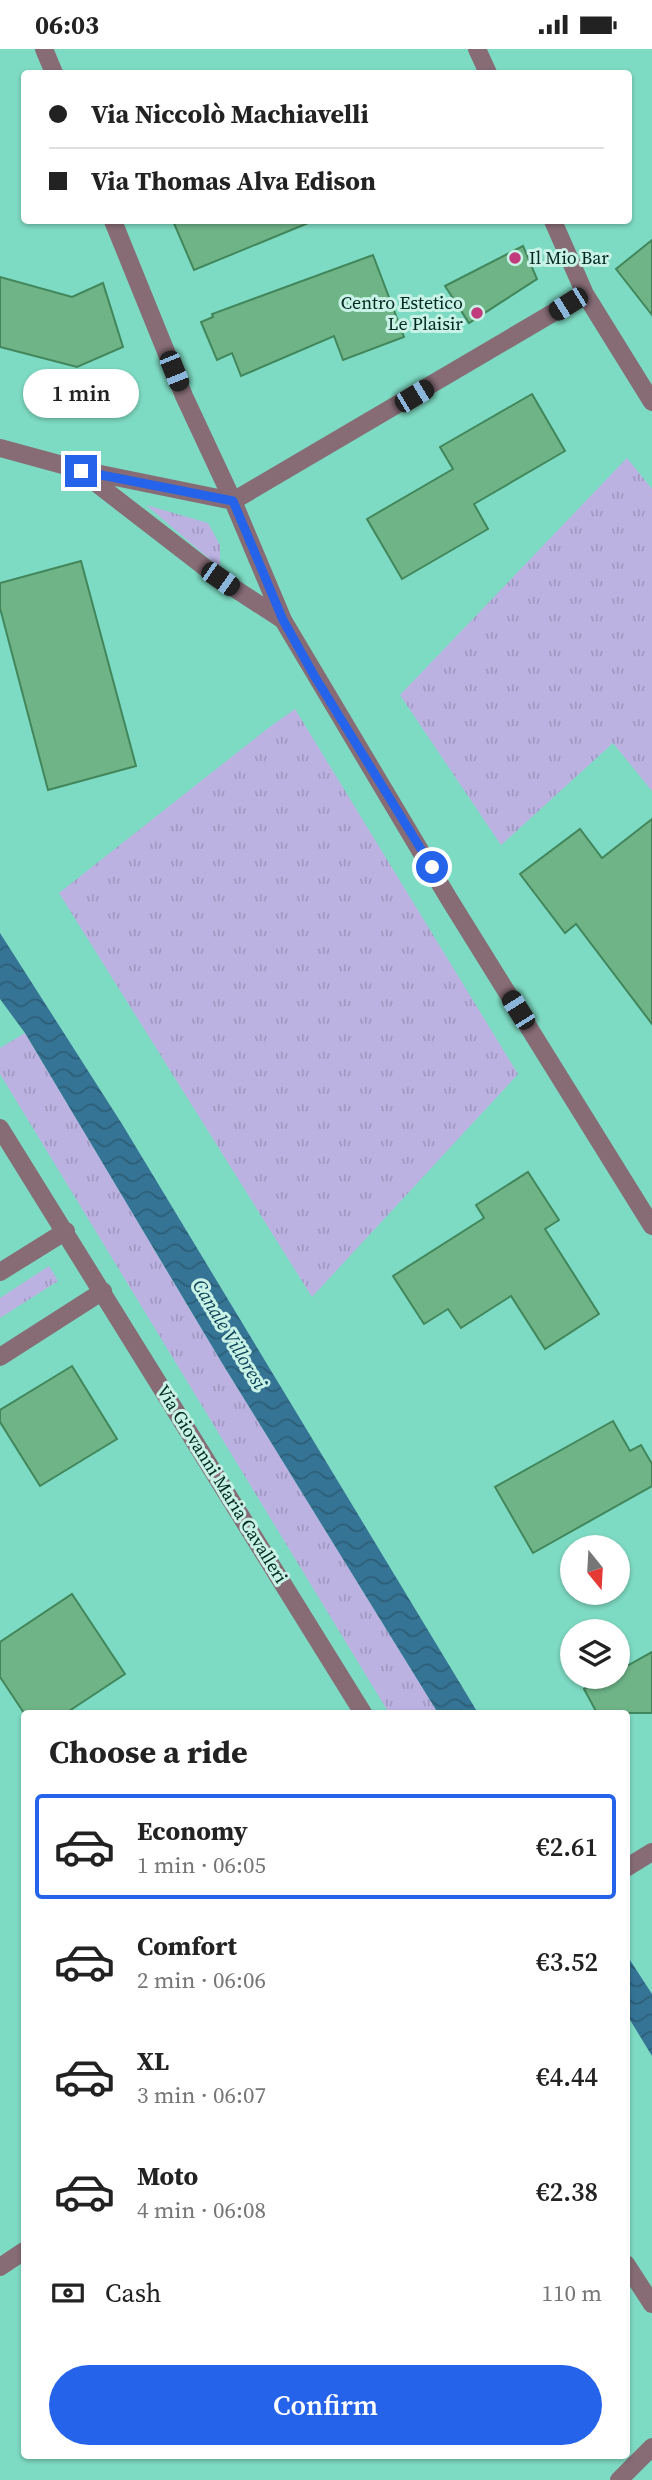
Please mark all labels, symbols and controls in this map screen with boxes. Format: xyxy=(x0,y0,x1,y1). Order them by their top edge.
text: 06:03 xyxy=(35,7,99,43)
text: Via Niccolò Machiavelli xyxy=(91,96,369,132)
text: Via Thomas Alva Edison xyxy=(91,163,376,199)
place label: Il Mio Bar xyxy=(529,245,609,270)
marker: Il Mio Bar xyxy=(507,250,523,266)
car xyxy=(545,284,592,324)
place label: Centro Estetico Le Plaisir xyxy=(341,290,463,336)
marker: Centro Estetico Le Plaisir xyxy=(469,305,485,321)
car xyxy=(157,348,192,394)
callout: 1 min xyxy=(23,369,139,419)
car xyxy=(391,376,438,416)
text: 1 min xyxy=(51,377,111,409)
route end xyxy=(65,455,97,487)
car xyxy=(197,558,244,600)
route start xyxy=(416,851,448,883)
car xyxy=(498,987,539,1033)
water label: Canale Villoresi xyxy=(187,1274,273,1394)
street label: Via Giovanni Maria Cavalleri xyxy=(151,1380,294,1588)
north arrow xyxy=(560,1535,630,1605)
map controls xyxy=(560,1535,630,1689)
button: layers xyxy=(560,1619,630,1689)
text: Choose a ride xyxy=(49,1730,248,1774)
text: Economy xyxy=(137,1813,248,1849)
icon: car xyxy=(53,1815,116,1878)
text: €2.61 xyxy=(536,1829,598,1865)
text: 1 min · 06:05 xyxy=(137,1849,266,1881)
text: Comfort xyxy=(137,1928,237,1964)
icon: car xyxy=(53,1930,116,1993)
text: €3.52 xyxy=(536,1944,598,1980)
text: 2 min · 06:06 xyxy=(137,1964,266,1996)
text: XL xyxy=(137,2043,169,2079)
icon: car xyxy=(53,2045,116,2108)
text: €4.44 xyxy=(536,2059,598,2095)
text: 3 min · 06:07 xyxy=(137,2079,266,2111)
text: Moto xyxy=(137,2158,198,2194)
icon: car xyxy=(53,2160,116,2223)
text: €2.38 xyxy=(536,2174,598,2210)
text: 4 min · 06:08 xyxy=(137,2194,266,2226)
icon: cash xyxy=(49,2274,87,2312)
text: Cash xyxy=(105,2275,161,2311)
text: 110 m xyxy=(541,2277,602,2309)
button: Confirm xyxy=(49,2365,602,2445)

